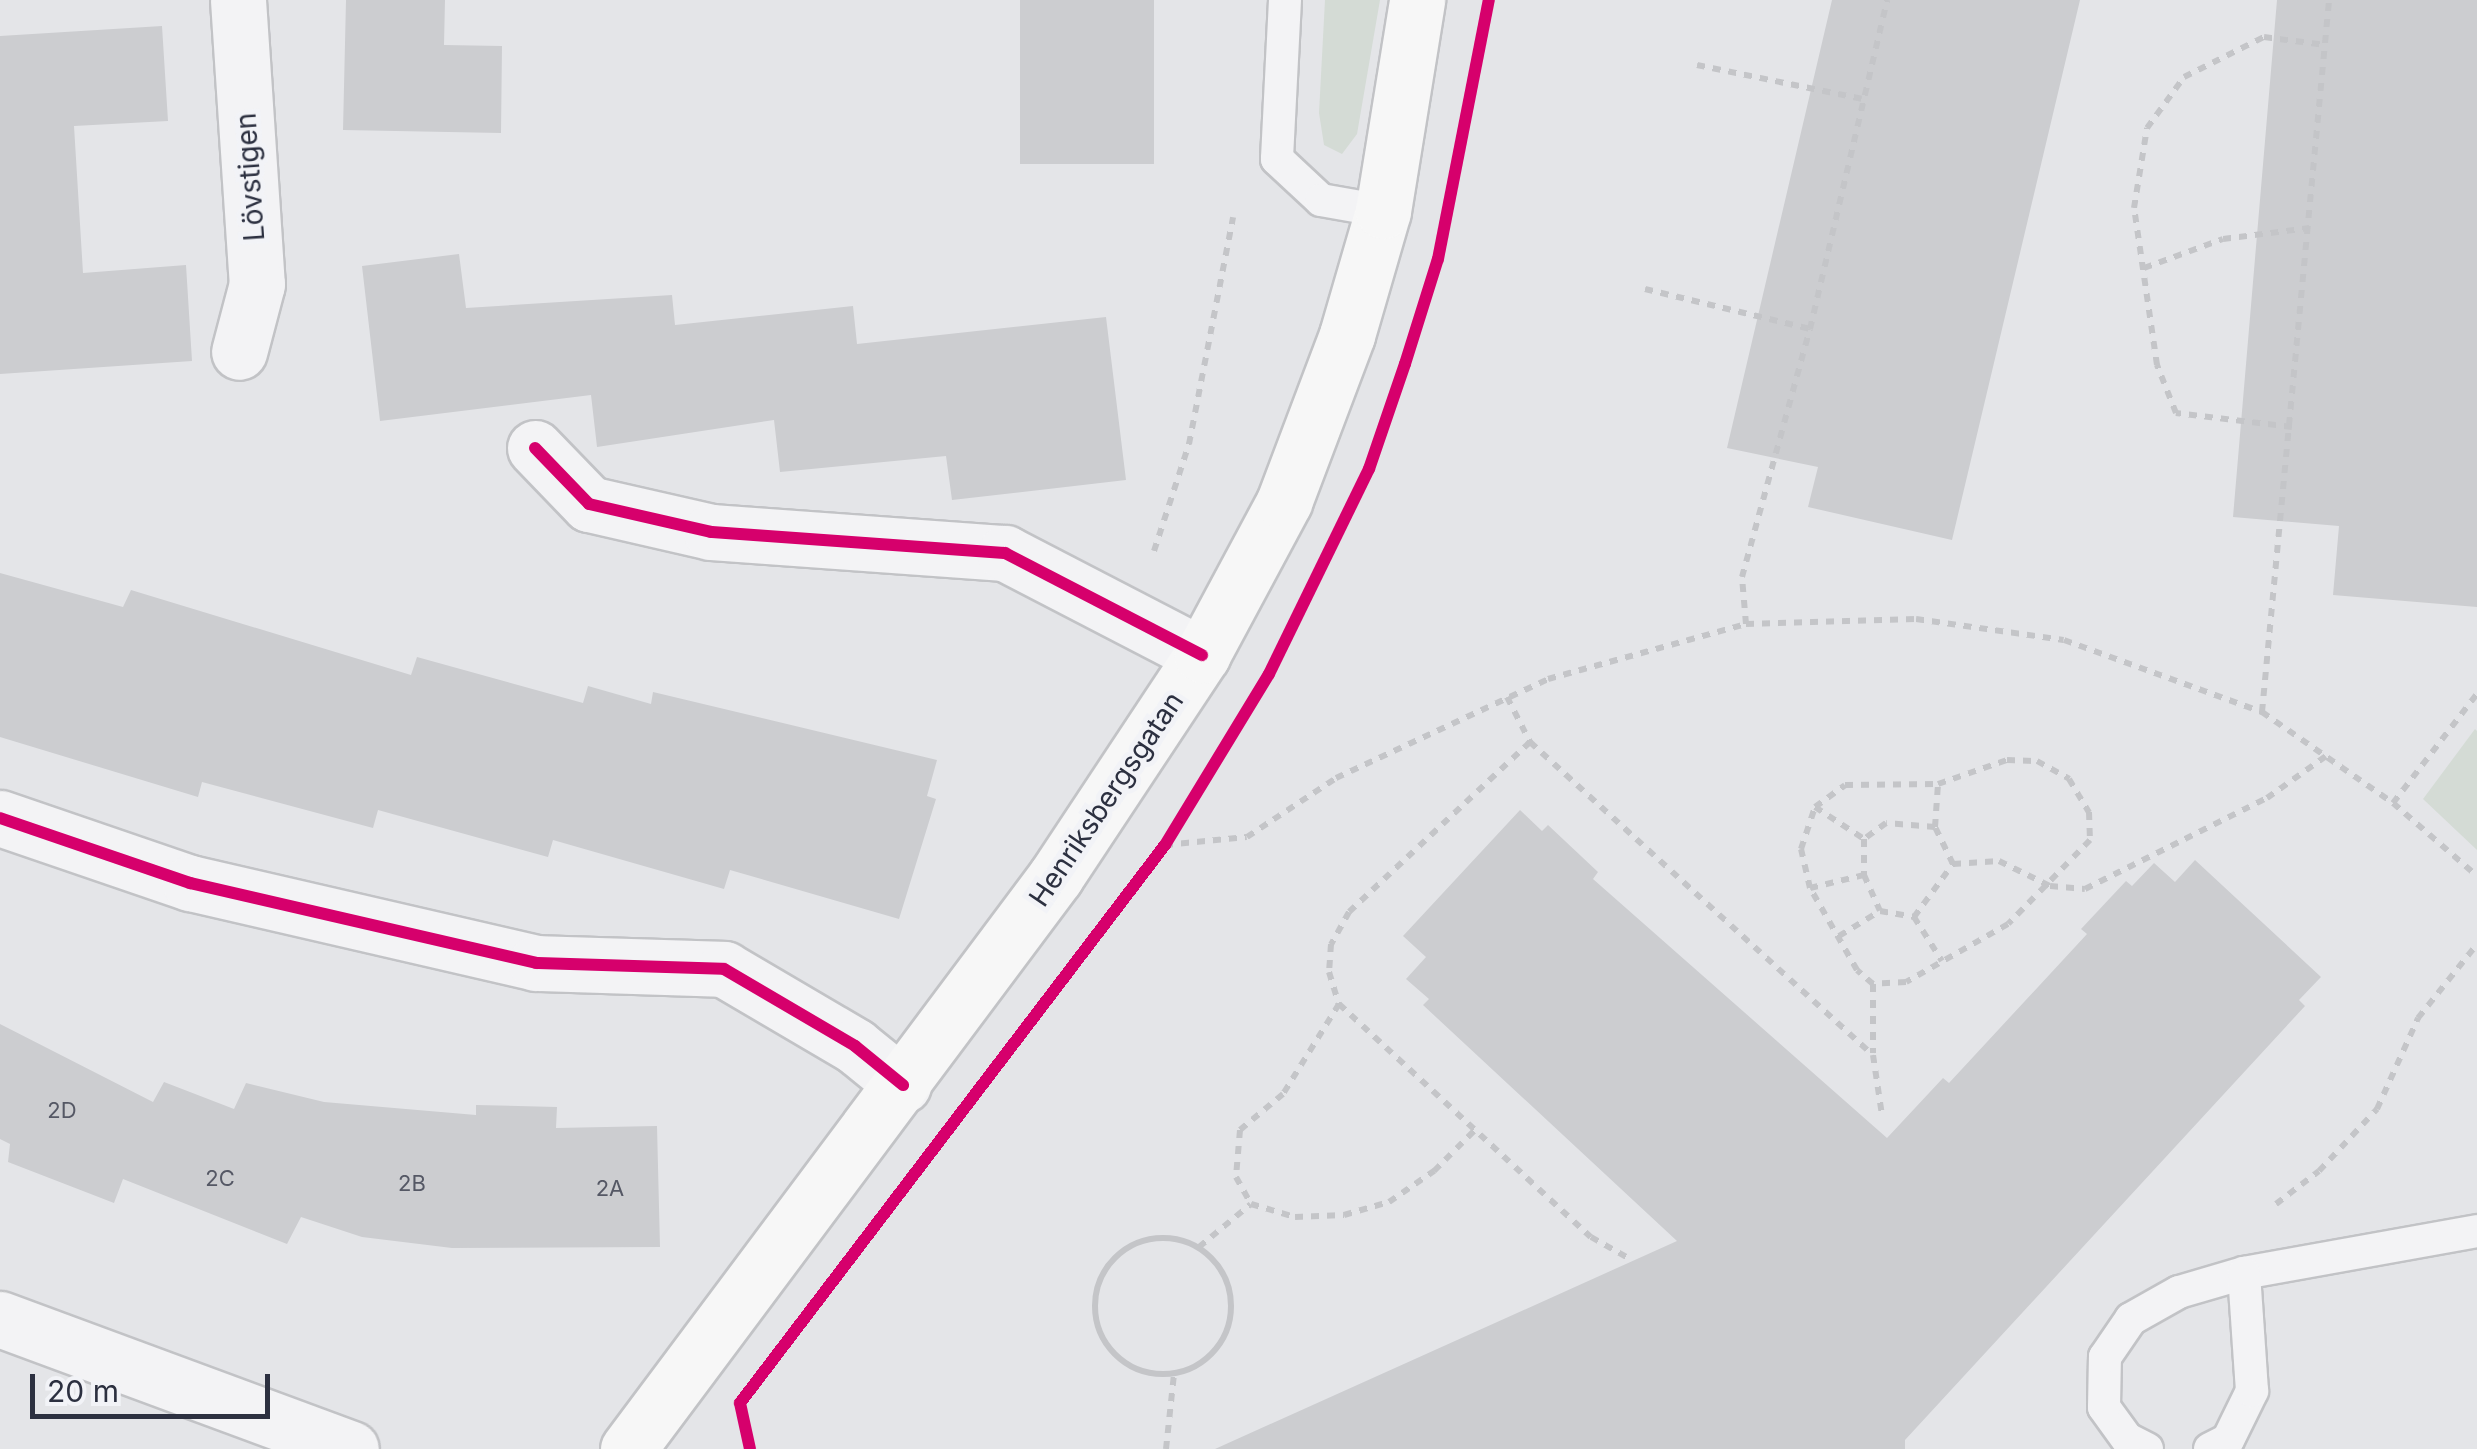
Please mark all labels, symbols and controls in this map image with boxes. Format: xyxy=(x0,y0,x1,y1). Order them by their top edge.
street label: Lövstigen xyxy=(229,112,271,242)
street label: Henriksbergsgatan xyxy=(1022,685,1190,913)
house number: 2D xyxy=(47,1098,77,1124)
house number: 2C xyxy=(205,1166,235,1192)
house number: 2B xyxy=(398,1171,426,1197)
house number: 2A xyxy=(596,1176,624,1202)
scale bar xyxy=(35,1354,275,1416)
text: 20 m xyxy=(47,1373,119,1409)

